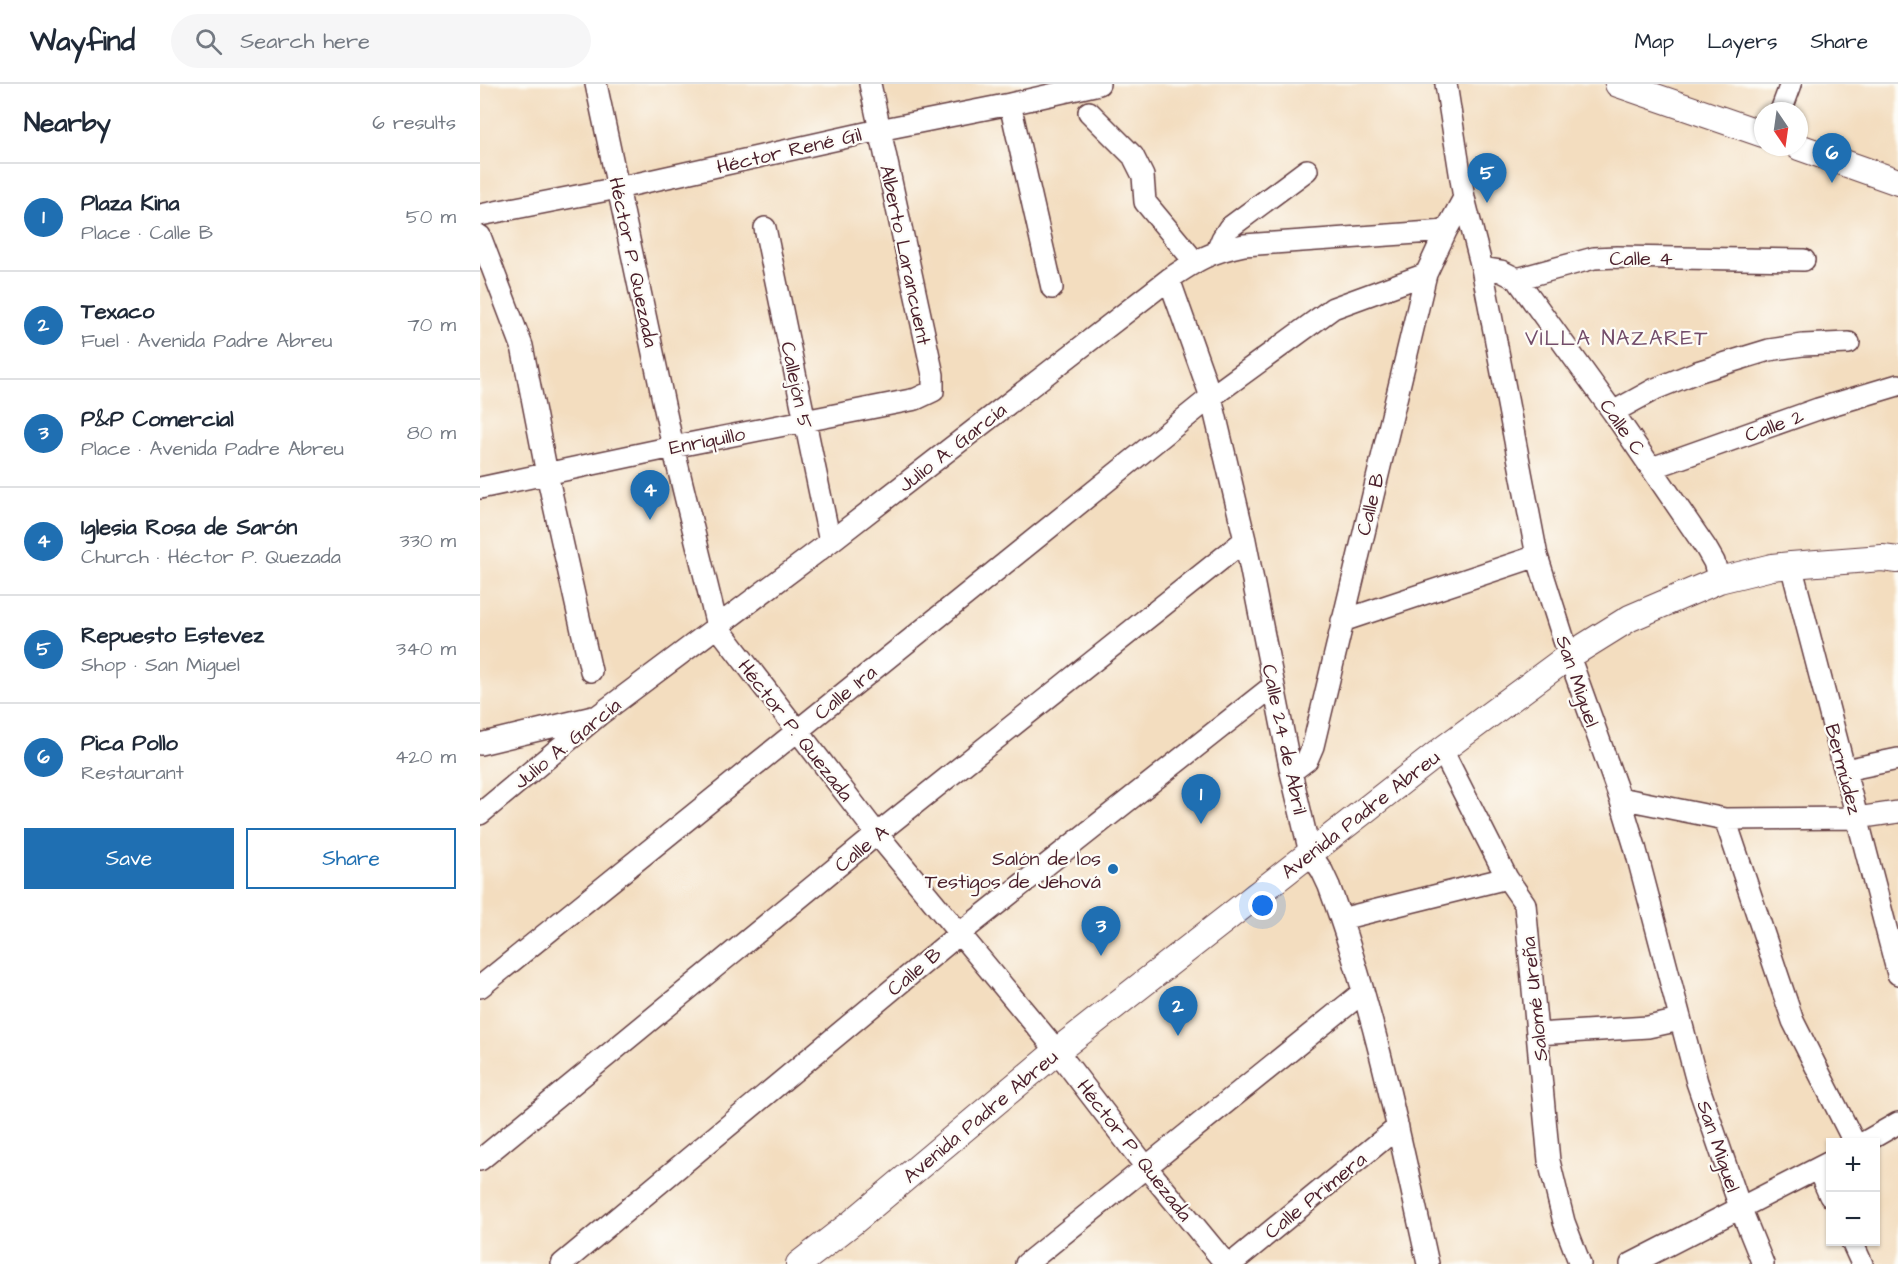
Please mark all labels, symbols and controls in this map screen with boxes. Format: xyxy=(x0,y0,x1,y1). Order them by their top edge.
search box xyxy=(171,14,591,68)
text: Wayfind xyxy=(30,22,135,61)
icon: search xyxy=(192,25,225,58)
text: Search here xyxy=(240,26,370,57)
text: Map xyxy=(1634,27,1674,56)
text: Layers xyxy=(1707,27,1777,56)
text: Share xyxy=(1810,27,1868,56)
north arrow xyxy=(1754,102,1808,156)
text: Nearby xyxy=(24,105,111,141)
text: 6 results xyxy=(372,109,456,137)
street label: Héctor René Gil xyxy=(714,121,864,181)
pin: 6 xyxy=(1812,134,1852,183)
pin: 5 xyxy=(1468,154,1506,203)
street label: Alberto Larancuent xyxy=(872,163,938,348)
street label: Héctor P. Quezada xyxy=(601,175,665,350)
text: Plaza Kina xyxy=(81,188,179,219)
text: 1 xyxy=(42,203,45,231)
text: 50 m xyxy=(406,203,456,231)
text: Place · Calle B xyxy=(81,219,213,247)
street label: Calle 4 xyxy=(1609,245,1673,273)
text: Texaco xyxy=(81,296,154,327)
text: 2 xyxy=(38,311,49,339)
text: 70 m xyxy=(408,311,456,339)
district label: VILLA NAZARET xyxy=(1525,324,1709,353)
text: Fuel · Avenida Padre Abreu xyxy=(81,327,332,355)
street label: Callejón 5 xyxy=(773,339,819,431)
street label: Calle C xyxy=(1592,393,1652,462)
street label: Julio A. García xyxy=(892,397,1013,499)
street label: Calle 2 xyxy=(1741,402,1808,450)
text: P&P Comercial xyxy=(81,404,234,435)
text: 3 xyxy=(38,419,49,447)
text: 80 m xyxy=(407,419,456,447)
street label: Enriquillo xyxy=(667,420,748,462)
text: Place · Avenida Padre Abreu xyxy=(81,435,344,463)
pin: 4 xyxy=(630,470,670,520)
street label: Calle B xyxy=(1350,470,1392,539)
text: Iglesia Rosa de Sarón xyxy=(81,512,297,543)
text: 4 xyxy=(37,527,50,555)
text: 330 m xyxy=(399,527,456,555)
text: Church · Héctor P. Quezada xyxy=(81,543,341,571)
text: Repuesto Estevez xyxy=(81,620,264,651)
street label: San Miguel xyxy=(1547,632,1606,731)
text: 5 xyxy=(36,635,51,663)
text: 340 m xyxy=(396,635,456,663)
text: Shop · San Miguel xyxy=(81,651,240,679)
street label: Héctor P. Quezada xyxy=(731,654,860,808)
street label: Calle 1ra xyxy=(808,659,883,727)
street label: Calle 24 de Abril xyxy=(1254,662,1314,817)
street label: Julio A. García xyxy=(508,692,627,796)
street label: Bermúdez xyxy=(1818,721,1869,818)
text: Pica Pollo xyxy=(81,728,178,759)
text: 6 xyxy=(37,743,50,771)
text: 420 m xyxy=(395,743,456,771)
street label: Avenida Padre Abreu xyxy=(1275,744,1446,886)
text: Restaurant xyxy=(81,759,184,787)
pin: 1 xyxy=(1182,774,1220,824)
street label: Calle A xyxy=(829,818,895,879)
button: Save xyxy=(24,828,234,889)
button: Share xyxy=(246,828,456,889)
place label: Salón de los Testigos de Jehová xyxy=(925,845,1101,897)
marker: Salón de los Testigos de Jehová xyxy=(1106,862,1120,876)
your location xyxy=(1248,891,1277,920)
pin: 3 xyxy=(1082,906,1120,956)
street label: Salomé Ureña xyxy=(1515,935,1555,1063)
street label: Calle B xyxy=(881,941,948,1003)
pin: 2 xyxy=(1158,986,1198,1036)
street label: Avenida Padre Abreu xyxy=(897,1044,1064,1190)
street label: Héctor P. Quezada xyxy=(1070,1074,1199,1228)
street label: San Miguel xyxy=(1688,1097,1747,1196)
map controls xyxy=(1826,1138,1880,1246)
button: + xyxy=(1826,1138,1880,1192)
street label: Calle Primera xyxy=(1259,1146,1373,1246)
button: − xyxy=(1826,1192,1880,1246)

